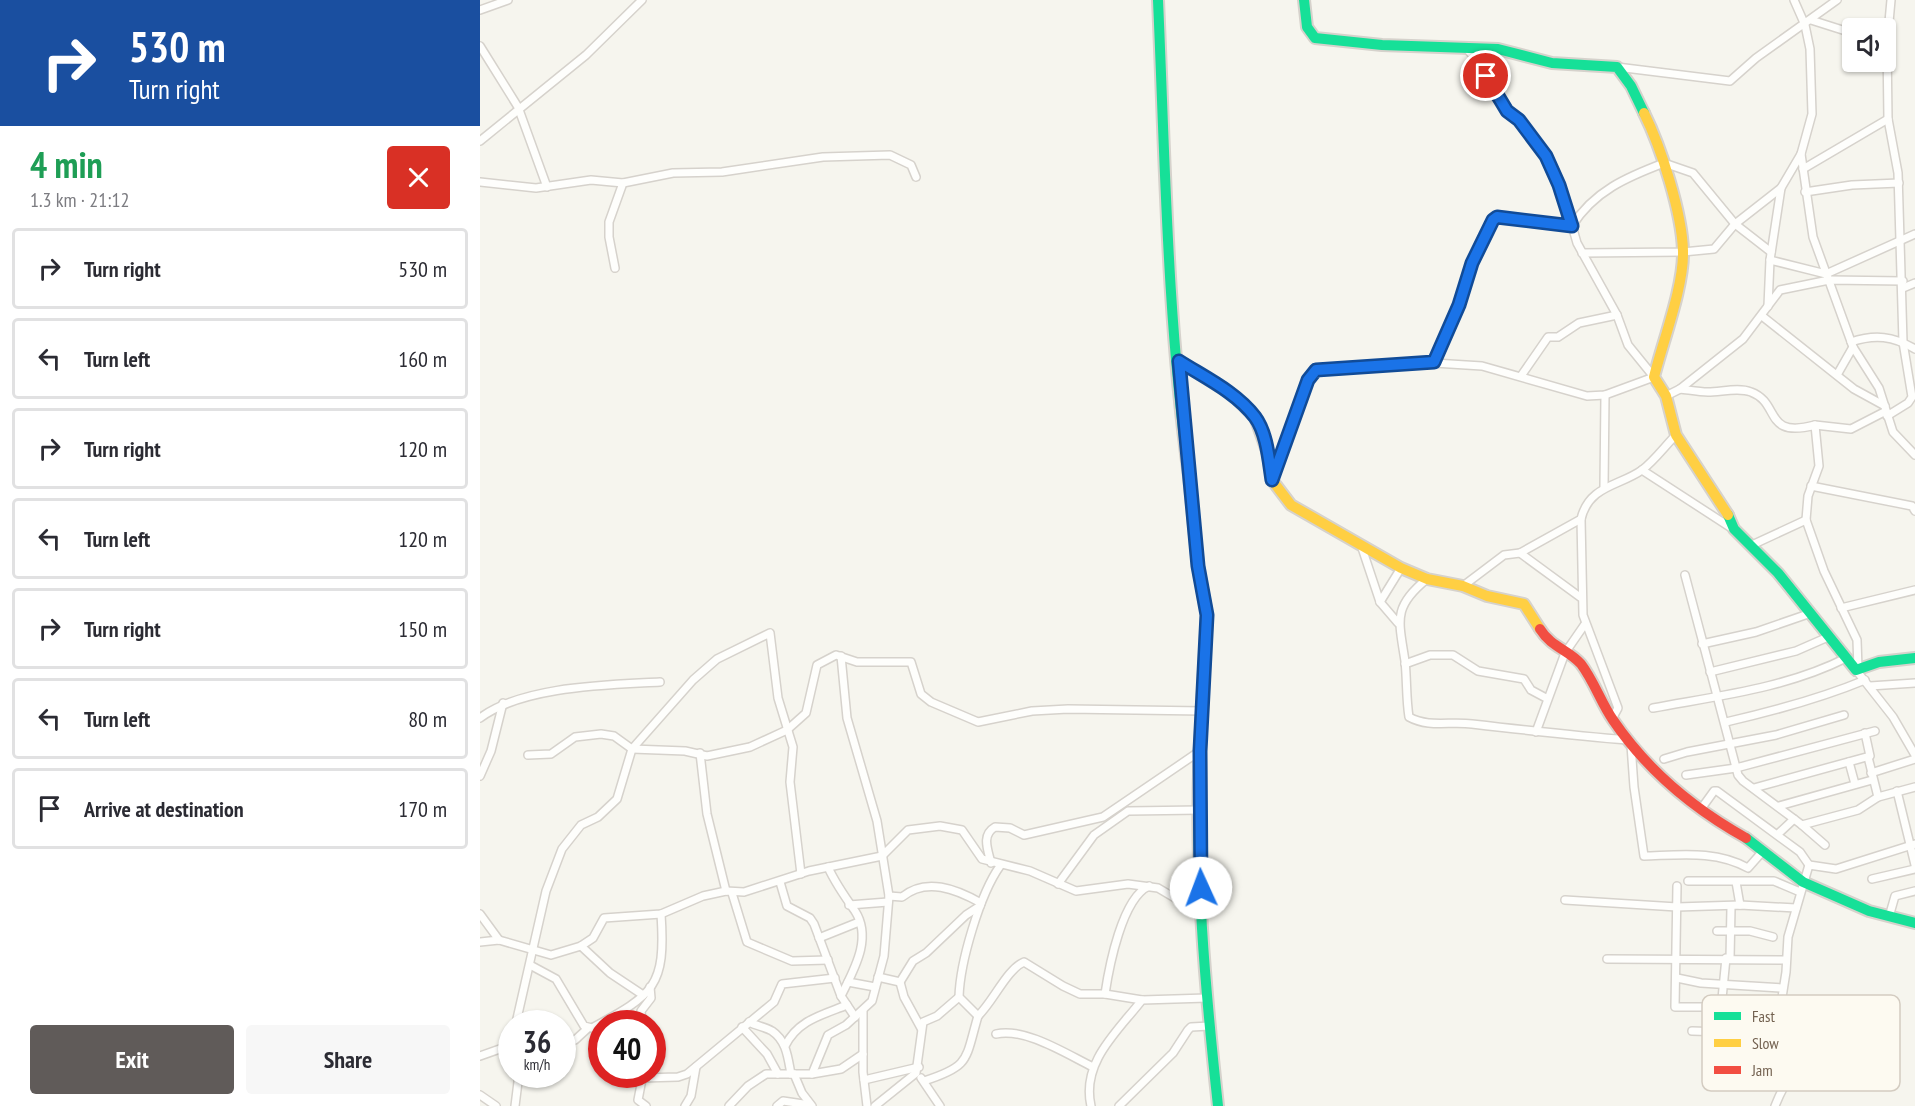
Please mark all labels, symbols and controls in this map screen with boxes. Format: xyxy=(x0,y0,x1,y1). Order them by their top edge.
map controls xyxy=(1842,18,1896,72)
button: sound xyxy=(1842,18,1896,72)
text: 530 m xyxy=(129,19,226,74)
icon: right xyxy=(30,24,108,102)
pin xyxy=(1460,50,1511,101)
icon: arrive xyxy=(1469,59,1502,92)
text: Turn right xyxy=(129,72,220,106)
text: 4 min xyxy=(30,141,103,188)
button: close xyxy=(387,146,450,209)
text: 1.3 km · 21:12 xyxy=(30,187,129,213)
icon: right xyxy=(33,252,66,285)
text: Turn right xyxy=(84,255,161,283)
text: 530 m xyxy=(398,255,447,283)
icon: left xyxy=(33,342,66,375)
text: Turn left xyxy=(84,345,150,373)
text: 160 m xyxy=(398,345,447,373)
icon: right xyxy=(33,432,66,465)
text: Turn right xyxy=(84,435,161,463)
text: 120 m xyxy=(398,435,447,463)
icon: left xyxy=(33,522,66,555)
text: Turn left xyxy=(84,525,150,553)
text: 120 m xyxy=(398,525,447,553)
icon: right xyxy=(33,612,66,645)
text: Turn right xyxy=(84,615,161,643)
text: 150 m xyxy=(398,615,447,643)
icon: left xyxy=(33,702,66,735)
text: Turn left xyxy=(84,705,150,733)
text: 80 m xyxy=(408,705,447,733)
icon: arrive xyxy=(33,792,66,825)
text: Arrive at destination xyxy=(84,795,244,823)
text: 170 m xyxy=(398,795,447,823)
position arrow xyxy=(1169,856,1233,920)
legend xyxy=(1702,995,1900,1091)
text: Fast xyxy=(1752,1006,1775,1026)
speed limit sign: 40 xyxy=(588,1010,666,1088)
text: 36 xyxy=(523,1022,551,1061)
button: Exit xyxy=(30,1025,234,1094)
button: Share xyxy=(246,1025,450,1094)
text: Slow xyxy=(1752,1033,1779,1053)
text: km/h xyxy=(524,1055,550,1074)
text: Jam xyxy=(1751,1060,1773,1080)

